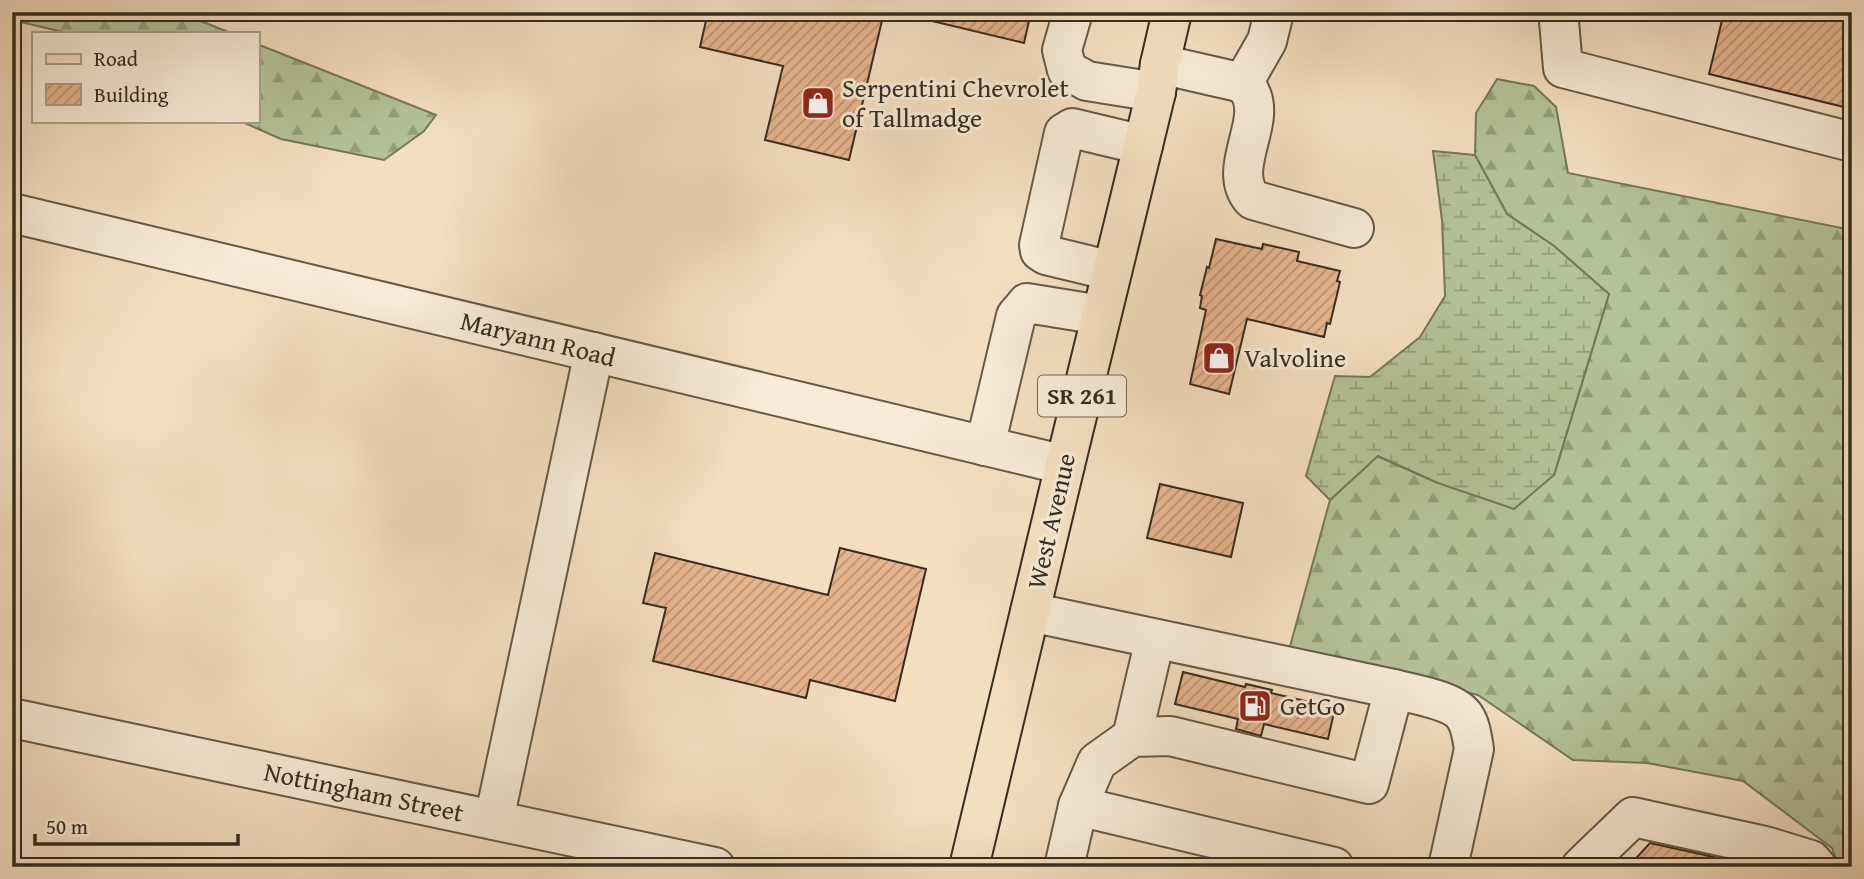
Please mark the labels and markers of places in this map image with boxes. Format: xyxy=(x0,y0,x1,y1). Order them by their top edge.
place label: Serpentini Chevrolet of Tallmadge xyxy=(842,68,1069,137)
shop icon: Serpentini Chevrolet of Tallmadge xyxy=(799,84,837,122)
place label: Valvoline xyxy=(1244,338,1346,377)
shop icon: Valvoline xyxy=(1200,339,1238,377)
place label: GetGo xyxy=(1280,686,1345,725)
fuel station icon: GetGo xyxy=(1236,687,1274,725)

